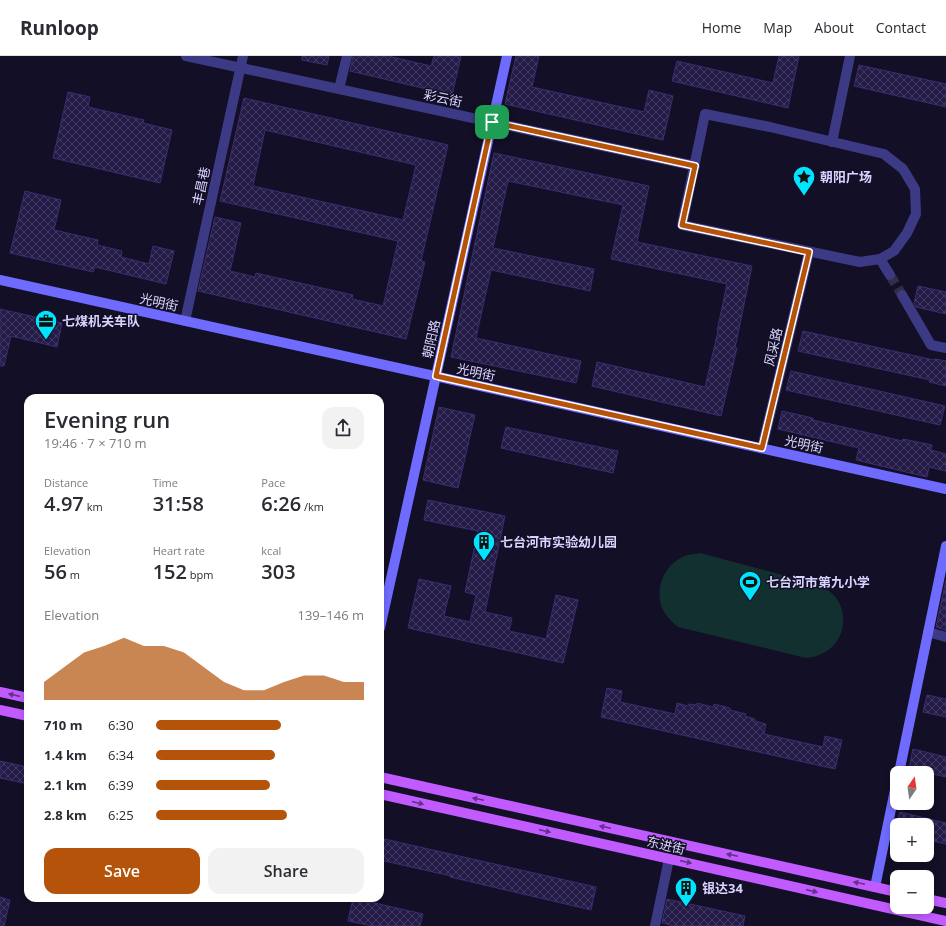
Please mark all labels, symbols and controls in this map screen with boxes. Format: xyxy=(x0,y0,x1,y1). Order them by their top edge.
text: Runloop xyxy=(20,15,99,41)
text: Home xyxy=(702,18,741,37)
text: Map xyxy=(763,18,792,37)
text: About xyxy=(814,18,854,37)
text: Contact xyxy=(876,18,926,37)
street label: 彩云街 xyxy=(422,85,464,111)
pin xyxy=(475,105,509,139)
icon: arrive xyxy=(481,111,503,133)
place icon: 朝阳广场 xyxy=(791,164,817,197)
street label: 丰昌巷 xyxy=(188,165,214,207)
place label: 朝阳广场 xyxy=(820,168,872,186)
street label: 光明街 xyxy=(138,289,180,315)
office icon: 七煤机关车队 xyxy=(33,308,59,341)
place label: 七煤机关车队 xyxy=(62,312,140,330)
street label: 朝阳路 xyxy=(418,318,444,360)
street label: 风采路 xyxy=(760,326,786,368)
street label: 光明街 xyxy=(455,359,497,385)
text: Evening run xyxy=(44,404,170,434)
button: share xyxy=(322,407,364,449)
street label: 光明街 xyxy=(783,431,825,457)
text: 19:46 · 7 × 710 m xyxy=(44,434,147,452)
text: Distance xyxy=(44,475,88,490)
text: Time xyxy=(153,475,178,490)
text: Pace xyxy=(261,475,286,490)
text: 4.97 xyxy=(44,490,84,517)
text: 31:58 xyxy=(153,490,204,517)
text: 6:26 xyxy=(261,490,301,517)
text: km xyxy=(84,499,103,514)
text: /km xyxy=(301,499,324,514)
building icon: 七台河市实验幼儿园 xyxy=(471,529,497,562)
place label: 七台河市实验幼儿园 xyxy=(500,533,617,551)
text: Elevation xyxy=(44,543,91,558)
text: Heart rate xyxy=(153,543,205,558)
text: kcal xyxy=(261,543,281,558)
text: 56 xyxy=(44,558,67,585)
text: 152 xyxy=(153,558,187,585)
text: 303 xyxy=(261,558,296,585)
text: m xyxy=(67,567,80,582)
text: bpm xyxy=(187,567,213,582)
sports icon: 七台河市第九小学 xyxy=(737,569,763,602)
place label: 七台河市第九小学 xyxy=(766,573,870,591)
text: Elevation xyxy=(44,606,99,624)
text: 139–146 m xyxy=(297,606,364,624)
one-way arrow xyxy=(8,692,20,698)
text: 710 m xyxy=(44,716,82,734)
text: 6:30 xyxy=(108,716,134,734)
text: 1.4 km xyxy=(44,746,87,764)
text: 6:34 xyxy=(108,746,134,764)
north arrow xyxy=(890,766,934,810)
map controls xyxy=(890,766,934,914)
text: 2.1 km xyxy=(44,776,87,794)
text: 6:39 xyxy=(108,776,134,794)
one-way arrow xyxy=(472,796,484,802)
one-way arrow xyxy=(412,800,424,806)
text: 2.8 km xyxy=(44,806,87,824)
text: 6:25 xyxy=(108,806,134,824)
button: + xyxy=(890,818,934,862)
one-way arrow xyxy=(599,824,611,830)
one-way arrow xyxy=(539,829,551,835)
street label: 东进街 xyxy=(645,832,687,858)
button: Save xyxy=(44,848,200,894)
button: Share xyxy=(208,848,364,894)
one-way arrow xyxy=(726,852,738,858)
one-way arrow xyxy=(679,860,692,866)
button: − xyxy=(890,870,934,914)
building icon: 银达34 xyxy=(673,875,699,908)
place label: 银达34 xyxy=(702,879,743,897)
one-way arrow xyxy=(853,880,865,886)
one-way arrow xyxy=(806,888,819,894)

